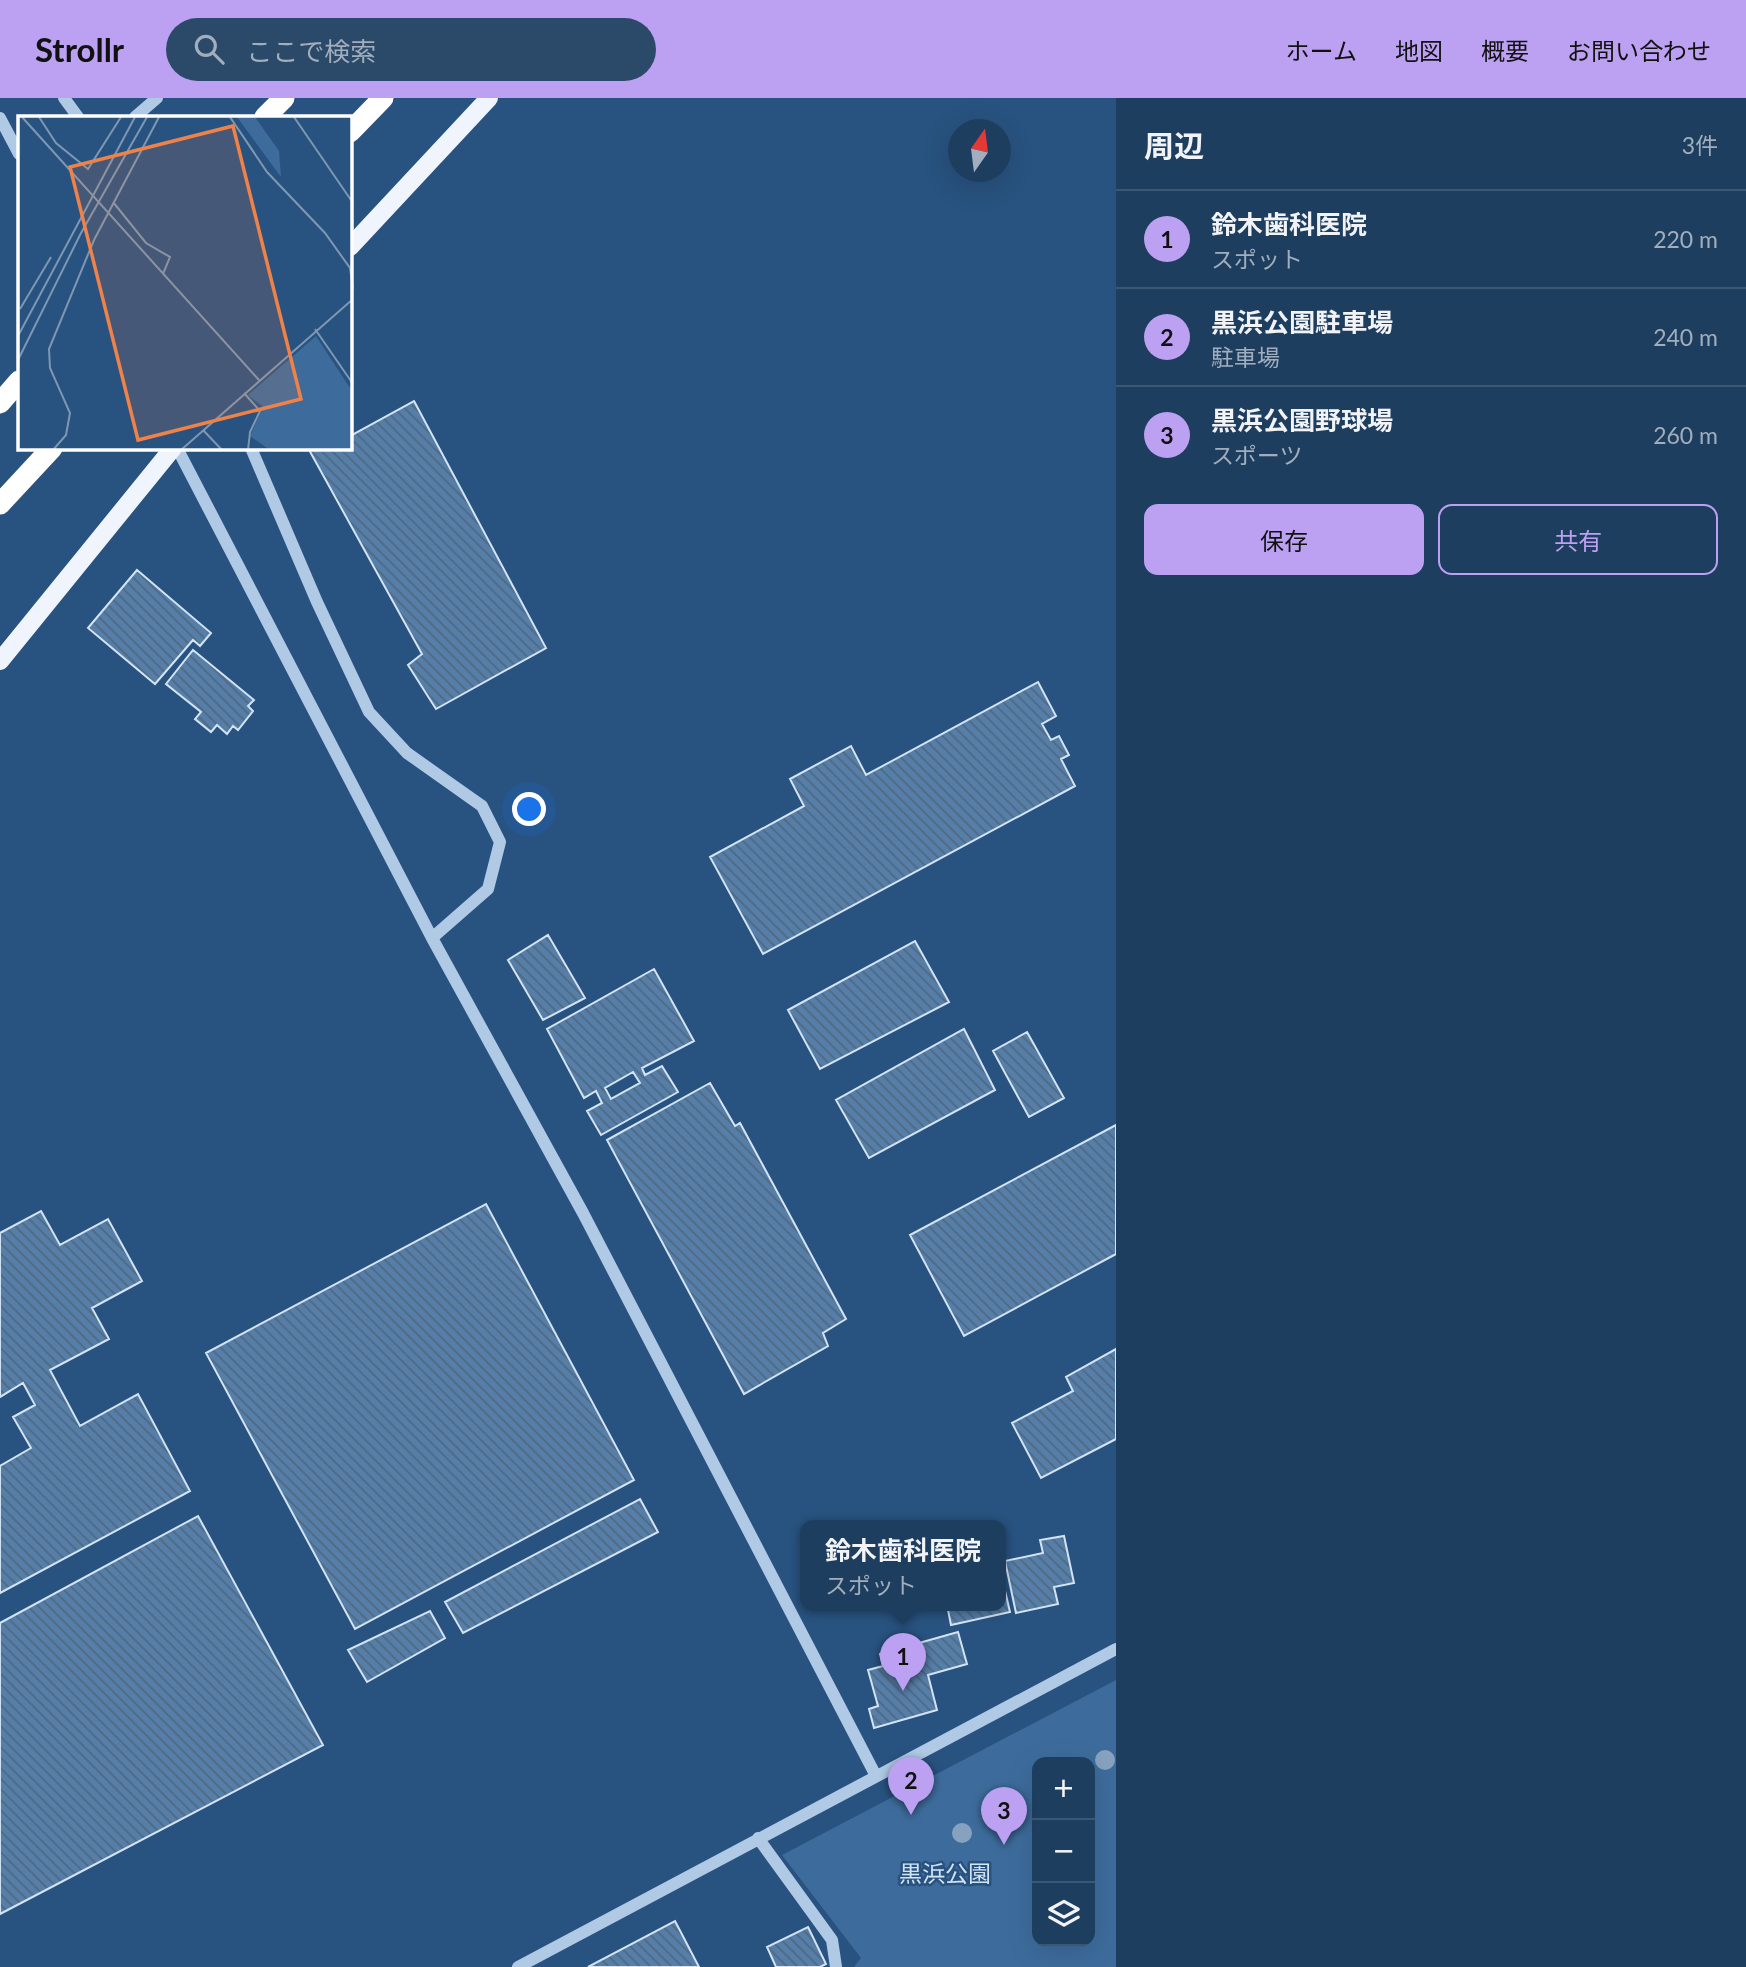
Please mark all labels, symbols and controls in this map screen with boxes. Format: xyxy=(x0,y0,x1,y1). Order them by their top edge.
search box xyxy=(166,18,656,81)
text: Strollr xyxy=(35,29,124,69)
icon: search xyxy=(190,30,228,68)
text: ここで検索 xyxy=(246,35,376,67)
text: ホーム xyxy=(1286,36,1357,65)
text: 地図 xyxy=(1395,36,1443,65)
text: 概要 xyxy=(1481,36,1529,65)
text: お問い合わせ xyxy=(1567,36,1711,65)
inset map xyxy=(18,116,352,450)
north arrow xyxy=(948,119,1011,182)
text: 周辺 xyxy=(1144,127,1204,163)
text: 3件 xyxy=(1682,131,1718,159)
text: 鈴木歯科医院 xyxy=(1211,208,1367,240)
text: 1 xyxy=(1160,225,1174,253)
text: 220 m xyxy=(1653,225,1718,253)
text: スポット xyxy=(1211,245,1303,273)
text: 黒浜公園駐車場 xyxy=(1211,306,1393,338)
text: 2 xyxy=(1160,323,1174,351)
text: 240 m xyxy=(1653,323,1718,351)
text: 駐車場 xyxy=(1211,343,1280,371)
text: 黒浜公園野球場 xyxy=(1211,404,1393,436)
text: 3 xyxy=(1160,421,1174,449)
text: 260 m xyxy=(1653,421,1718,449)
text: スポーツ xyxy=(1211,441,1303,469)
button: 保存 xyxy=(1144,504,1424,575)
button: 共有 xyxy=(1438,504,1718,575)
your location xyxy=(512,792,546,826)
popup xyxy=(800,1520,1006,1611)
text: 鈴木歯科医院 xyxy=(825,1534,981,1566)
text: スポット xyxy=(825,1571,917,1599)
pin: 1 xyxy=(880,1633,926,1691)
pin: 2 xyxy=(888,1757,934,1815)
map controls xyxy=(1032,1757,1095,1946)
button: + xyxy=(1032,1757,1095,1820)
pin: 3 xyxy=(981,1787,1027,1845)
button: − xyxy=(1032,1820,1095,1883)
park label: 黒浜公園 xyxy=(899,1859,991,1887)
button: layers xyxy=(1032,1883,1095,1946)

